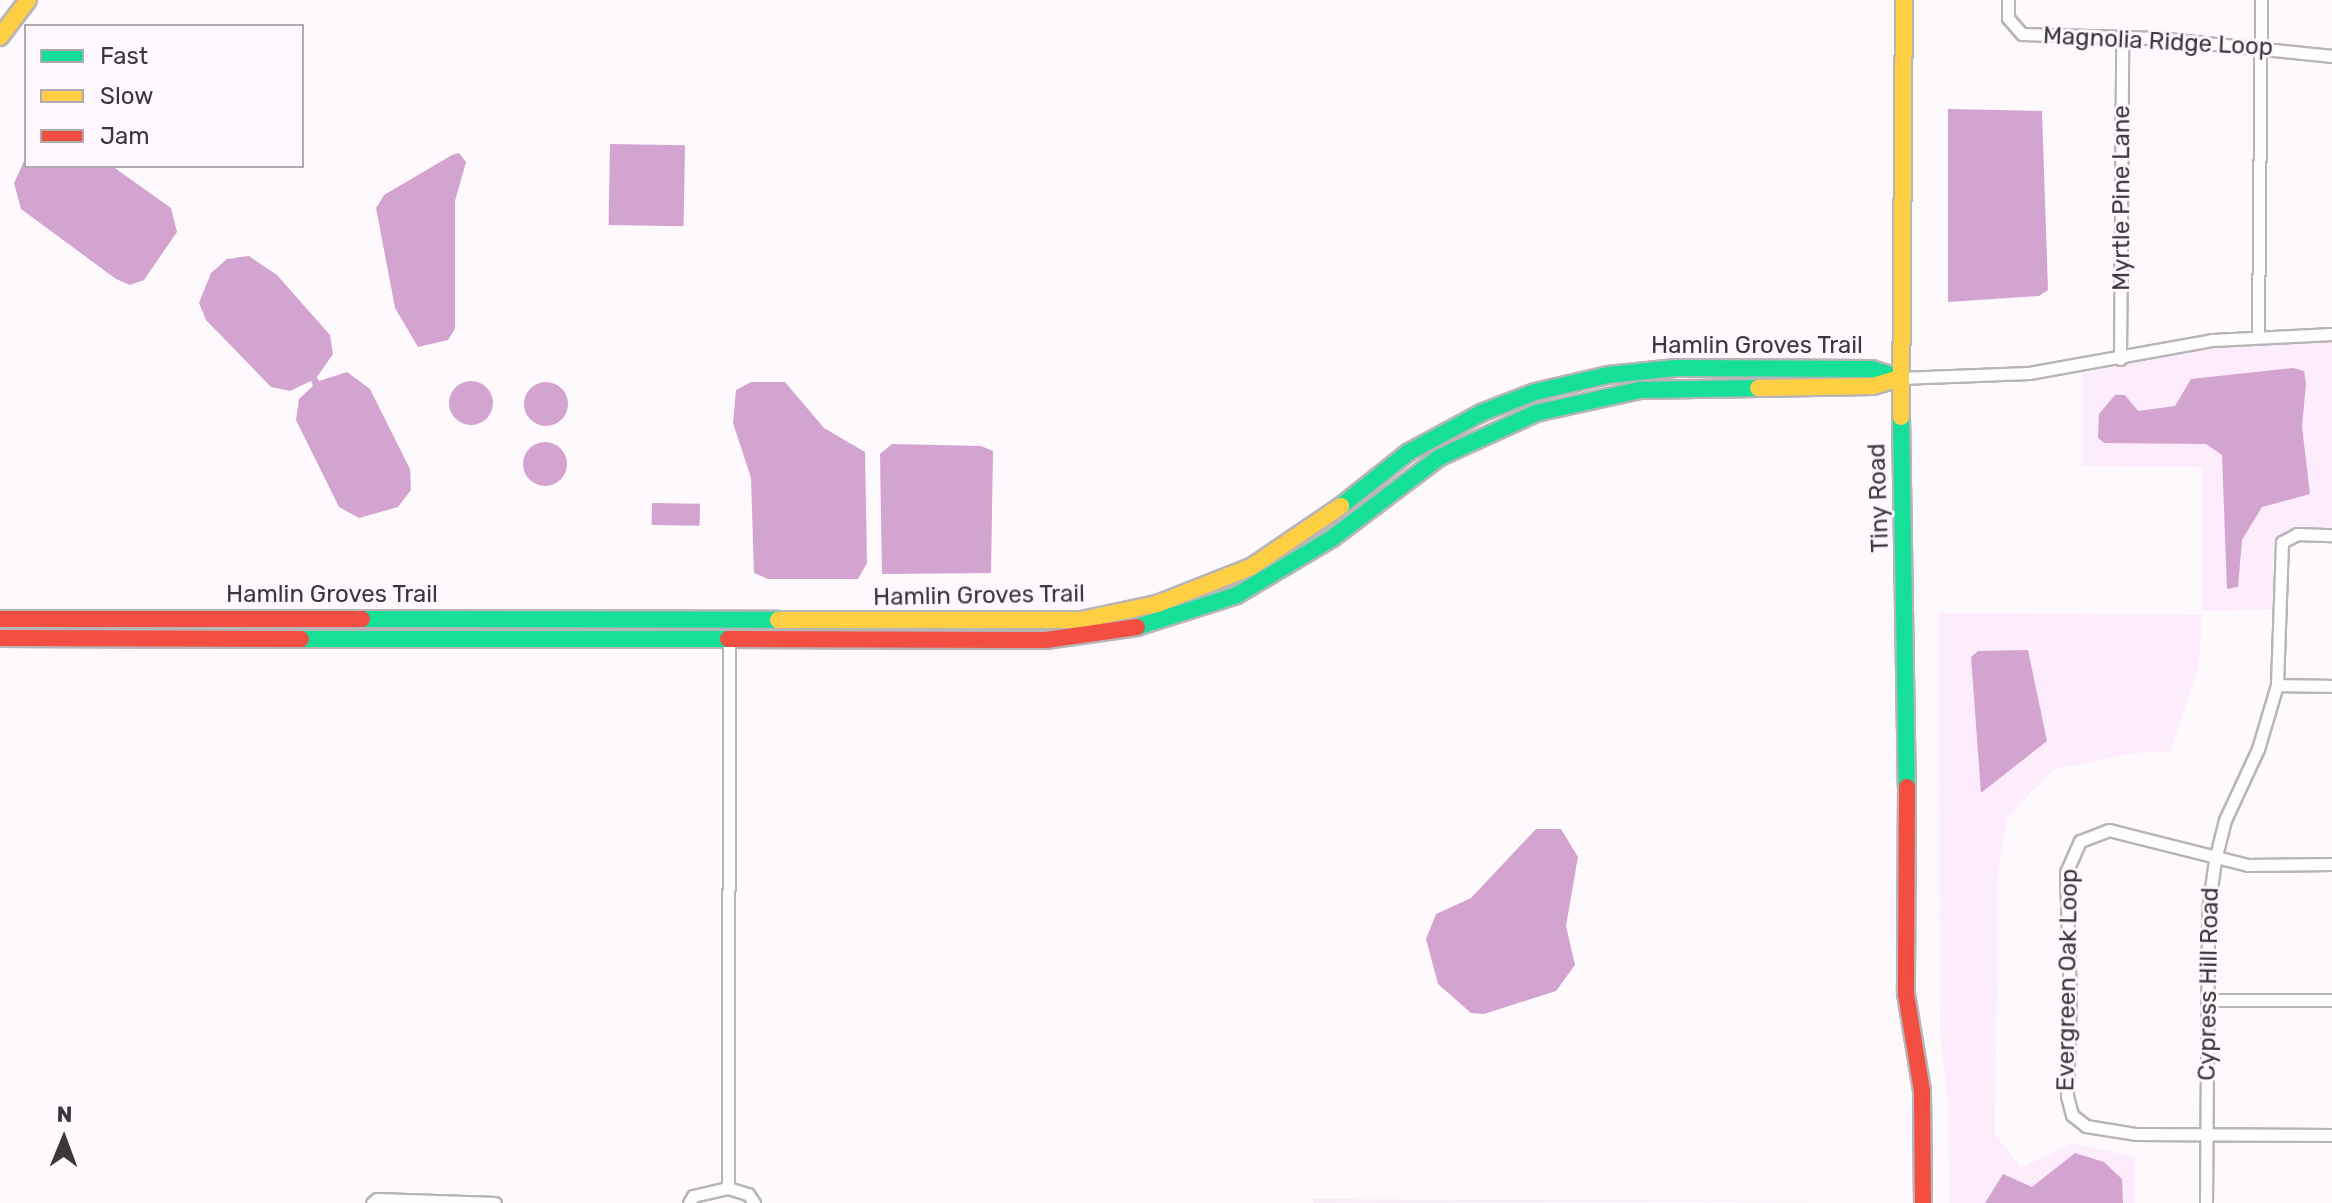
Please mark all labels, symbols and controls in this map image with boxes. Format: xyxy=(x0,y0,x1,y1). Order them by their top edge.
street label: Magnolia Ridge Loop xyxy=(2042,22,2274,62)
legend xyxy=(24,24,304,168)
text: Fast xyxy=(100,42,148,70)
text: Slow xyxy=(100,82,153,110)
street label: Myrtle Pine Lane xyxy=(2108,105,2136,291)
text: Jam xyxy=(100,122,150,150)
street label: Hamlin Groves Trail xyxy=(1651,332,1863,360)
street label: Tiny Road xyxy=(1863,443,1895,553)
street label: Hamlin Groves Trail xyxy=(873,580,1085,612)
street label: Hamlin Groves Trail xyxy=(226,581,438,609)
street label: Evergreen Oak Loop xyxy=(2052,868,2084,1092)
street label: Cypress Hill Road xyxy=(2193,887,2225,1081)
north arrow xyxy=(24,1099,104,1179)
text: N xyxy=(56,1101,73,1128)

